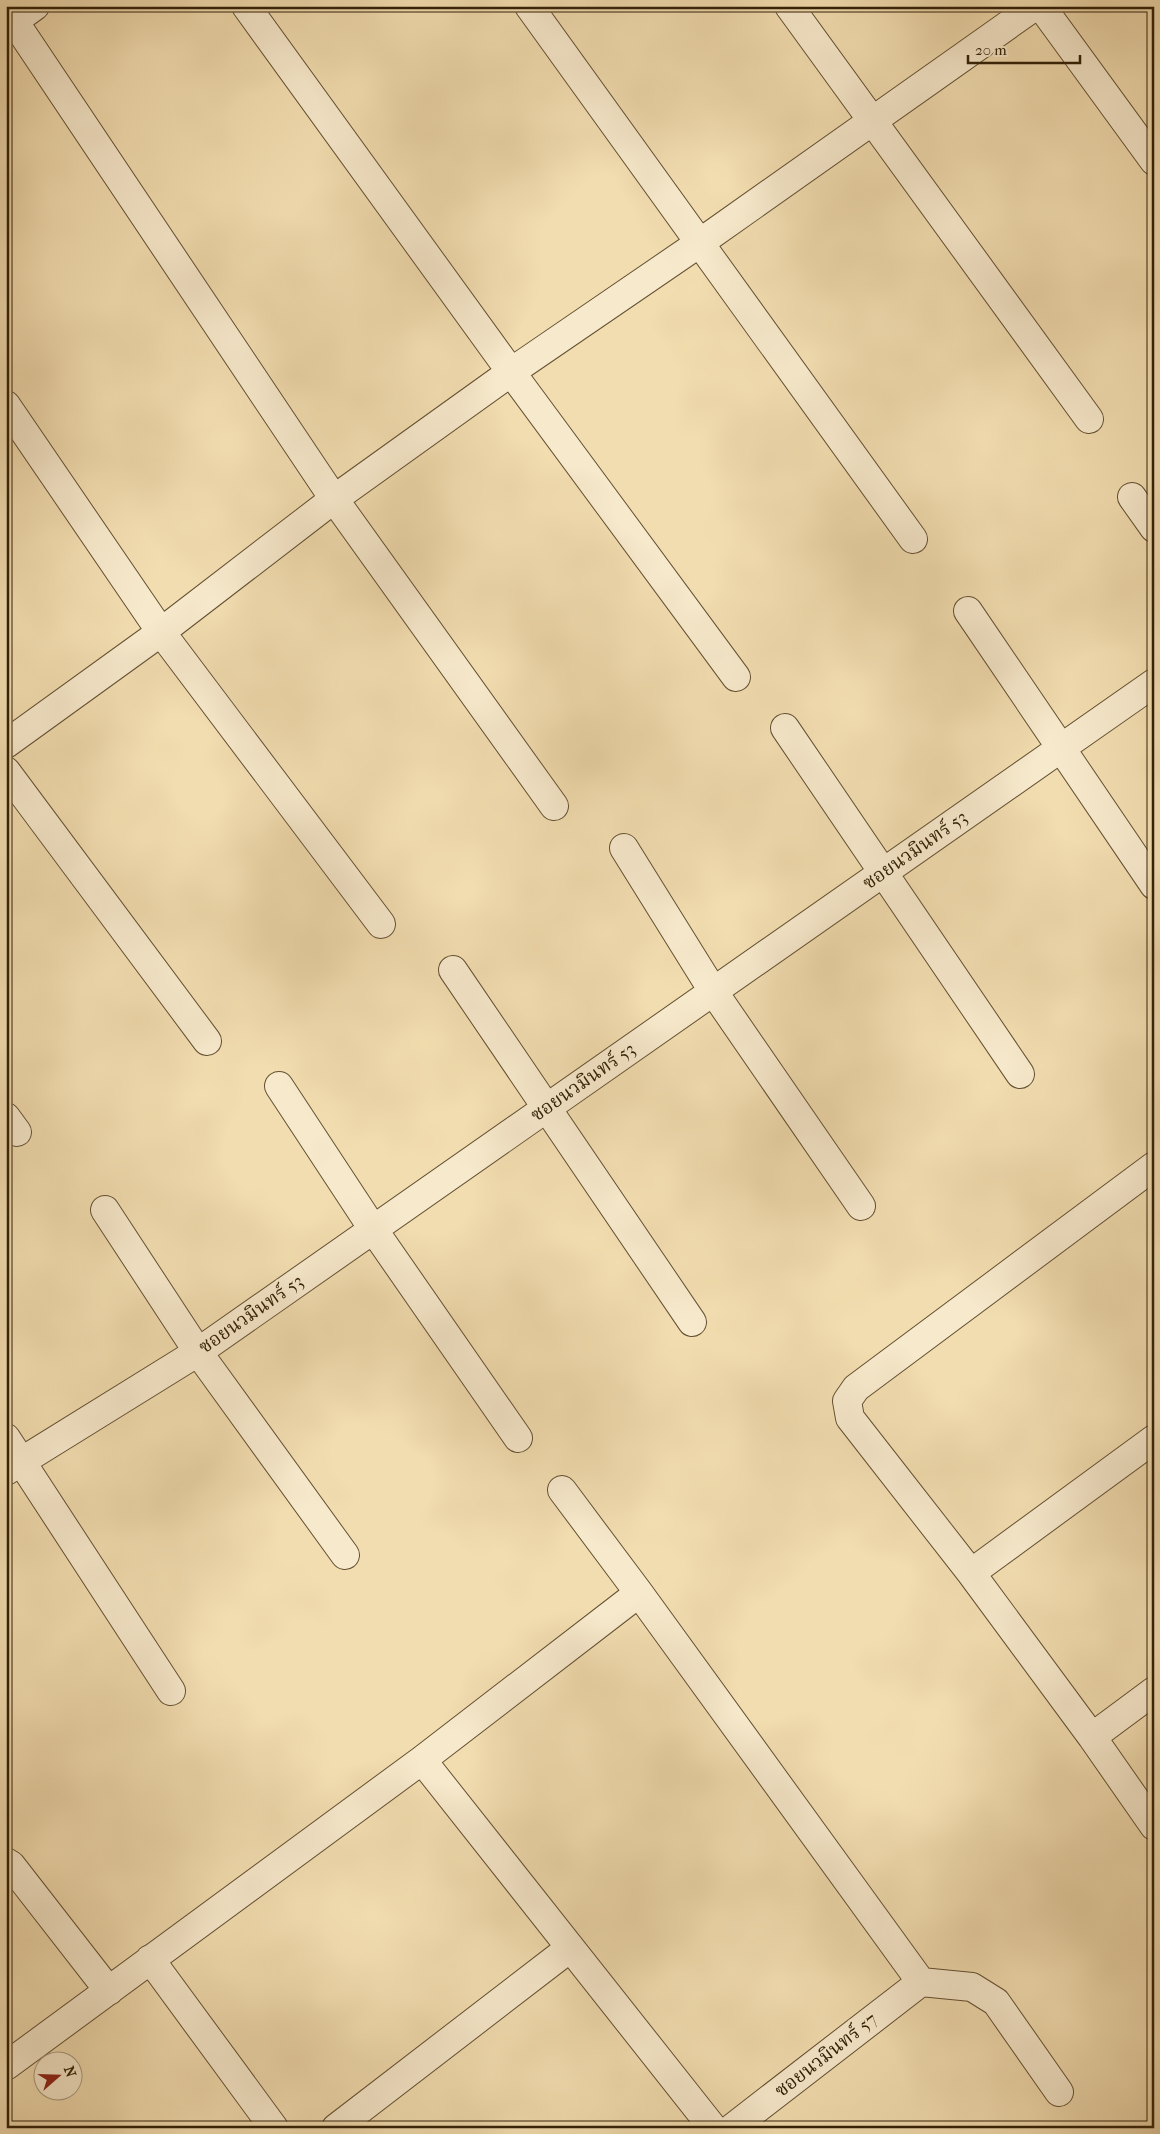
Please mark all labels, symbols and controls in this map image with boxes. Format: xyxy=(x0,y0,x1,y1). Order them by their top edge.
scale bar xyxy=(968,32,1080,64)
text: 20 m xyxy=(975,41,1007,59)
street label: ซอยนวมินทร์ 53 xyxy=(858,805,971,894)
street label: ซอยนวมินทร์ 53 xyxy=(526,1037,639,1126)
street label: ซอยนวมินทร์ 53 xyxy=(194,1269,307,1358)
street label: ซอยนวมินทร์ 57 xyxy=(770,2007,882,2102)
north arrow xyxy=(32,2052,82,2102)
text: N xyxy=(60,2064,80,2080)

